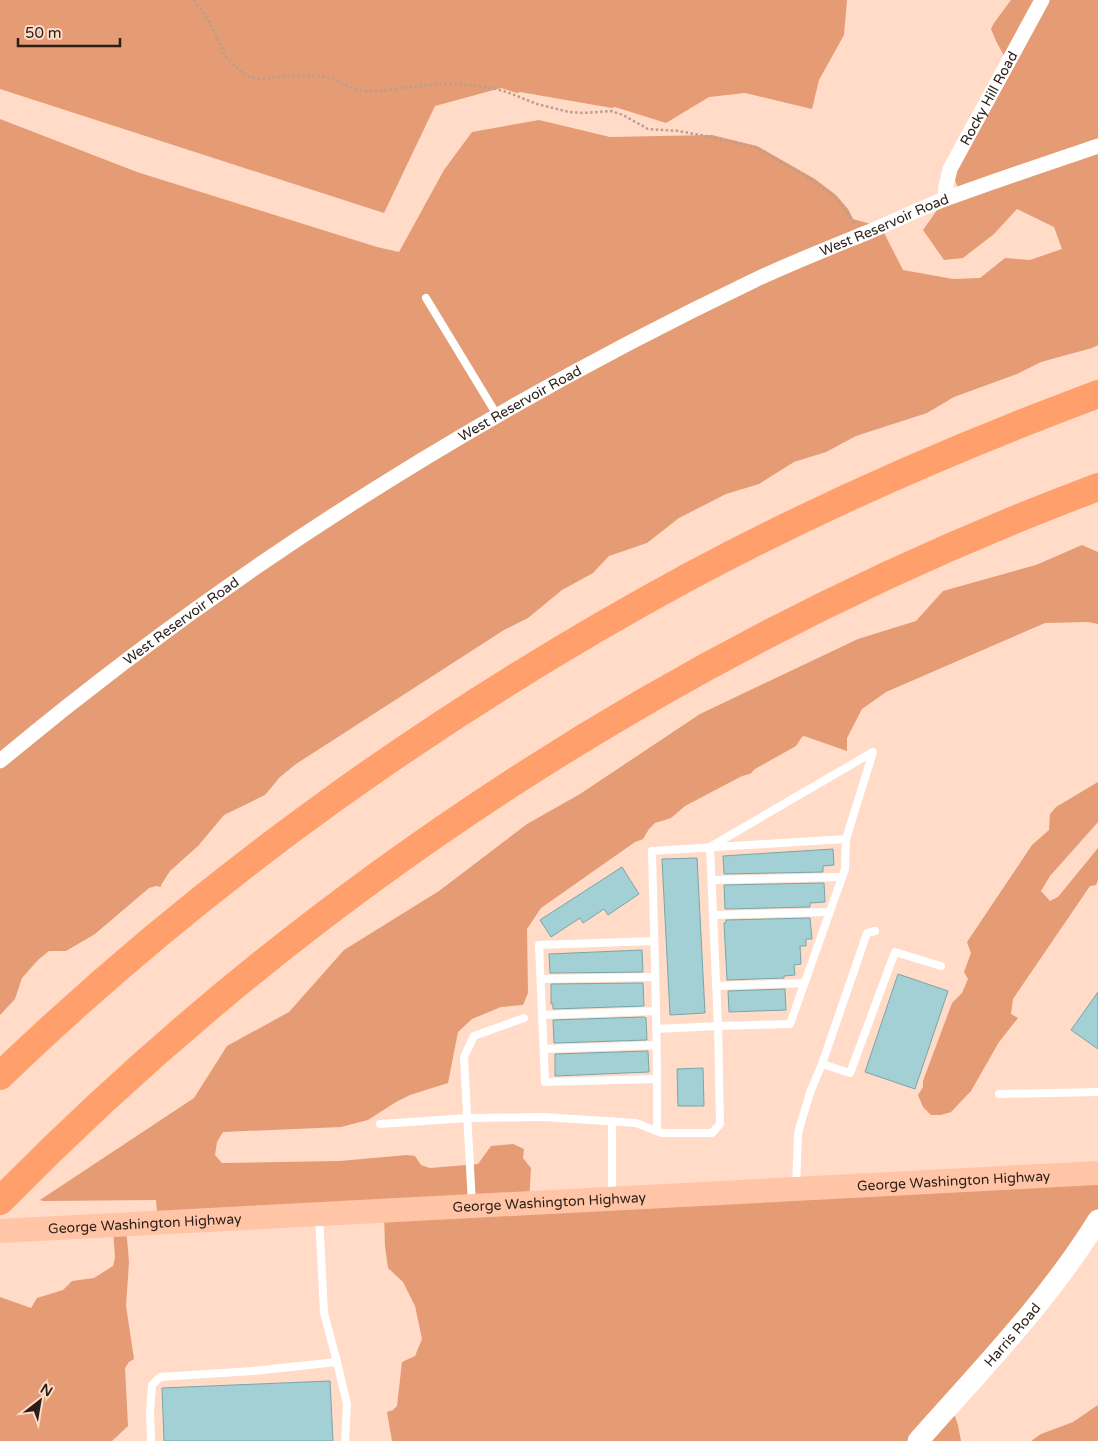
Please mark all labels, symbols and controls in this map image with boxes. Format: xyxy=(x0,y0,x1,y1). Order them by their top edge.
scale bar xyxy=(18,15,120,47)
text: 50 m xyxy=(25,24,62,42)
street label: Rocky Hill Road xyxy=(956,48,1021,148)
street label: West Reservoir Road xyxy=(817,190,951,259)
street label: West Reservoir Road xyxy=(455,362,584,445)
street label: West Reservoir Road xyxy=(120,573,242,668)
street label: George Washington Highway xyxy=(857,1167,1051,1194)
street label: George Washington Highway xyxy=(452,1188,647,1216)
street label: George Washington Highway xyxy=(48,1210,242,1237)
street label: Harris Road xyxy=(980,1299,1044,1370)
north arrow xyxy=(15,1376,65,1426)
text: N xyxy=(37,1380,56,1400)

